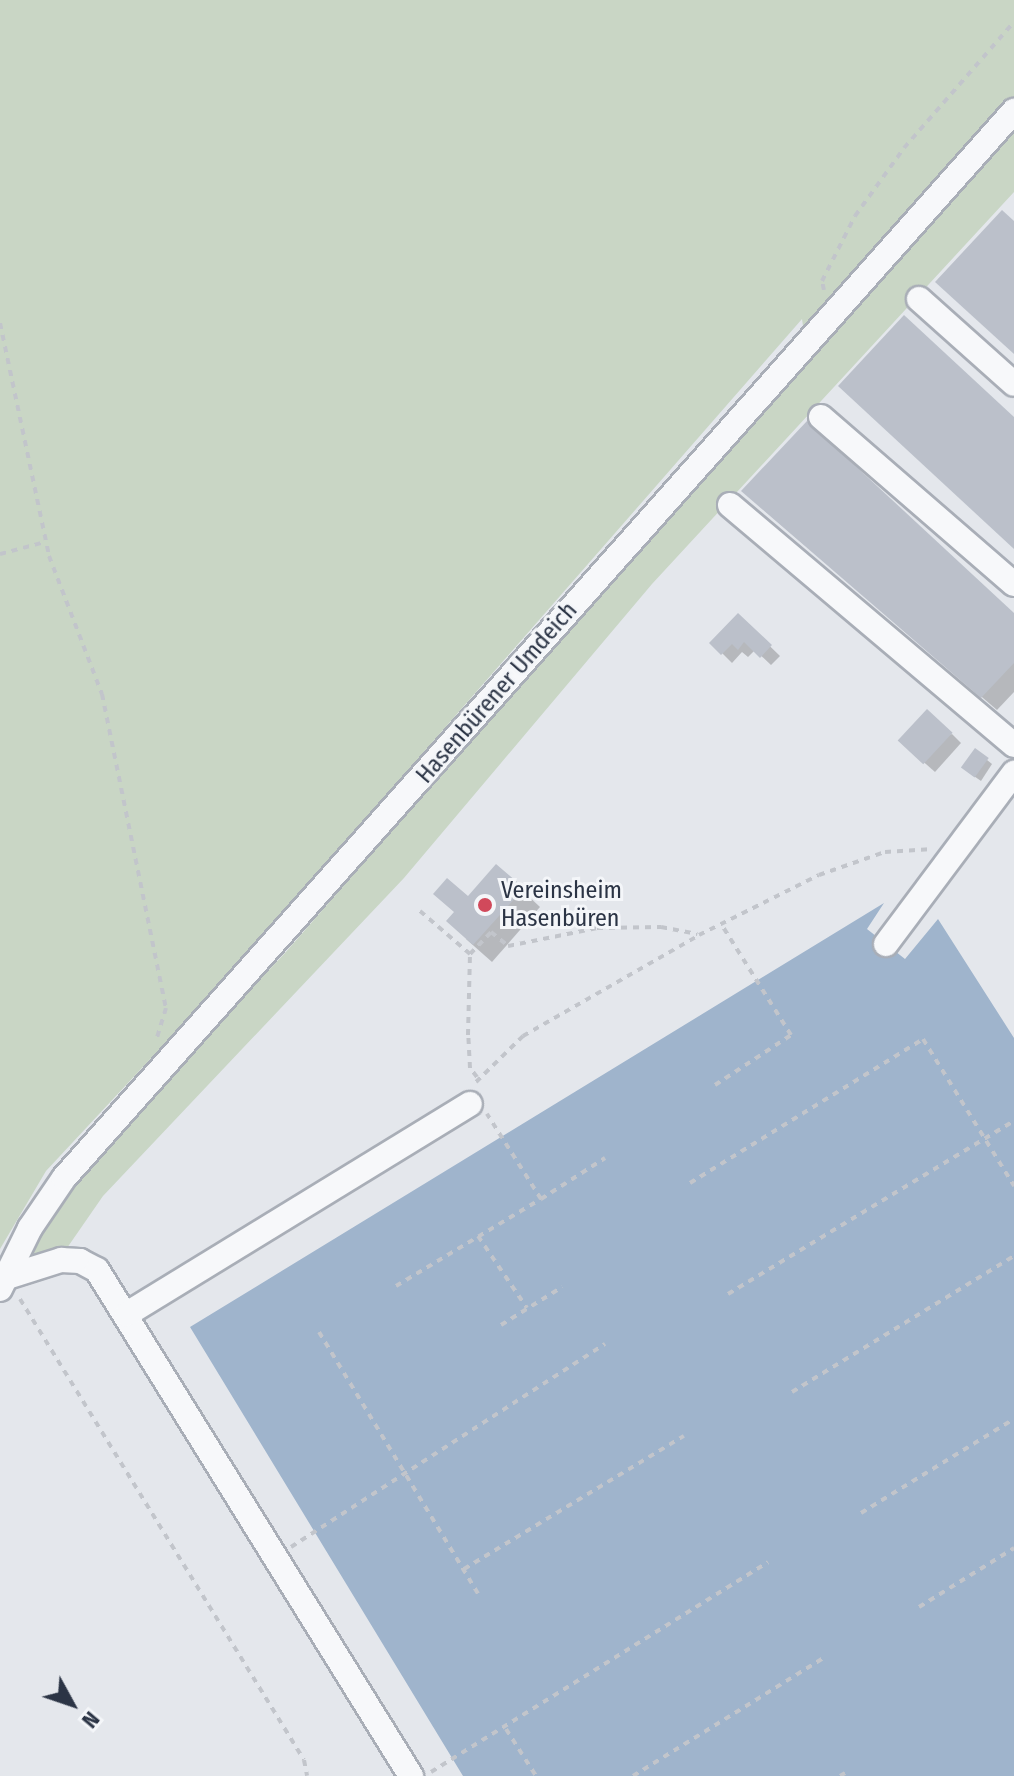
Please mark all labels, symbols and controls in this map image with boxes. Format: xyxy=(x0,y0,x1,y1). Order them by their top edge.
street label: Hasenbürener Umdeich xyxy=(411,597,583,789)
place label: Vereinsheim Hasenbüren xyxy=(501,877,622,933)
marker: Vereinsheim Hasenbüren xyxy=(476,896,494,914)
north arrow xyxy=(32,1664,112,1744)
text: N xyxy=(76,1706,105,1733)

